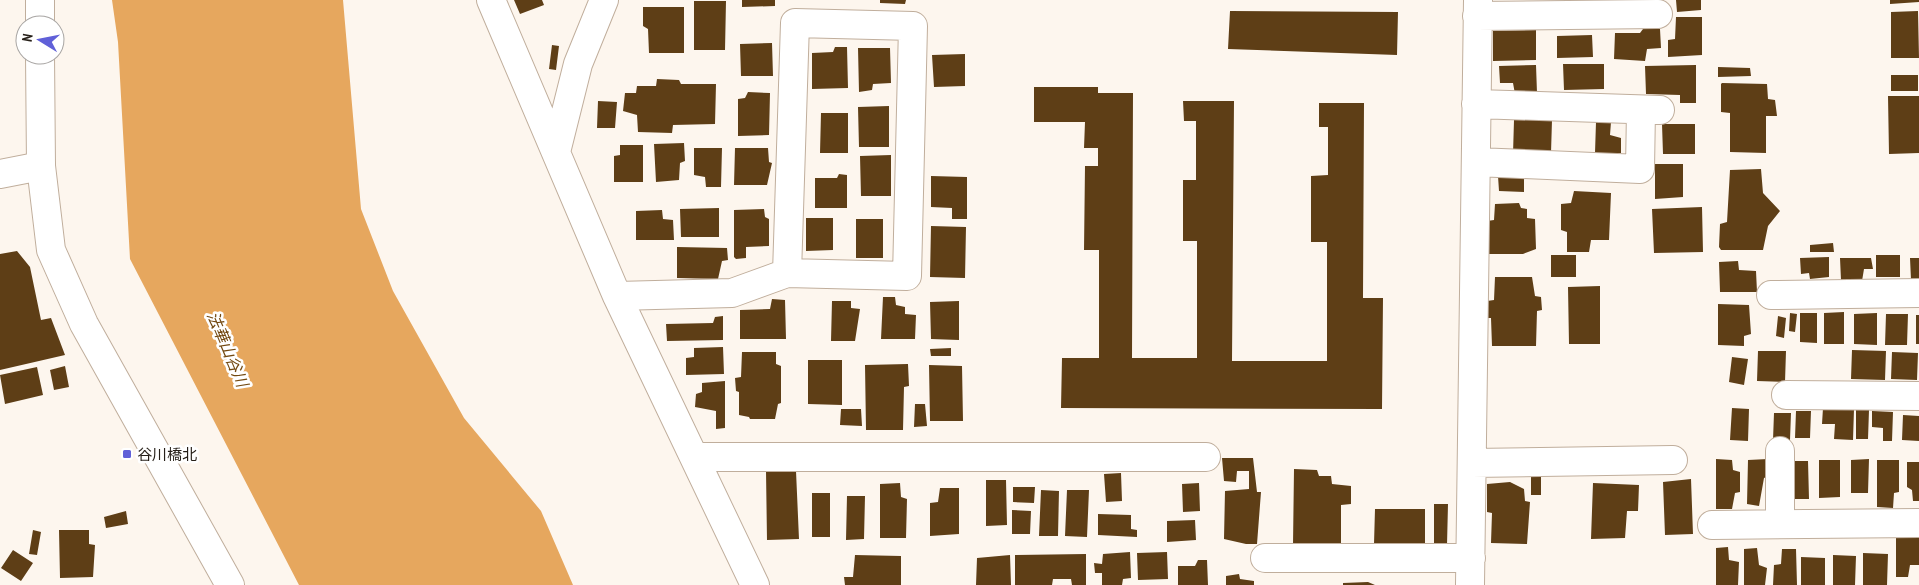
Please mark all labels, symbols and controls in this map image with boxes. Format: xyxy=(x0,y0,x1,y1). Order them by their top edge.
north arrow xyxy=(15,15,65,65)
text: N xyxy=(18,32,37,43)
water label: 法華山谷川 xyxy=(203,308,254,392)
place label: 谷川橋北 xyxy=(137,445,197,464)
marker: 谷川橋北 xyxy=(121,448,133,460)

